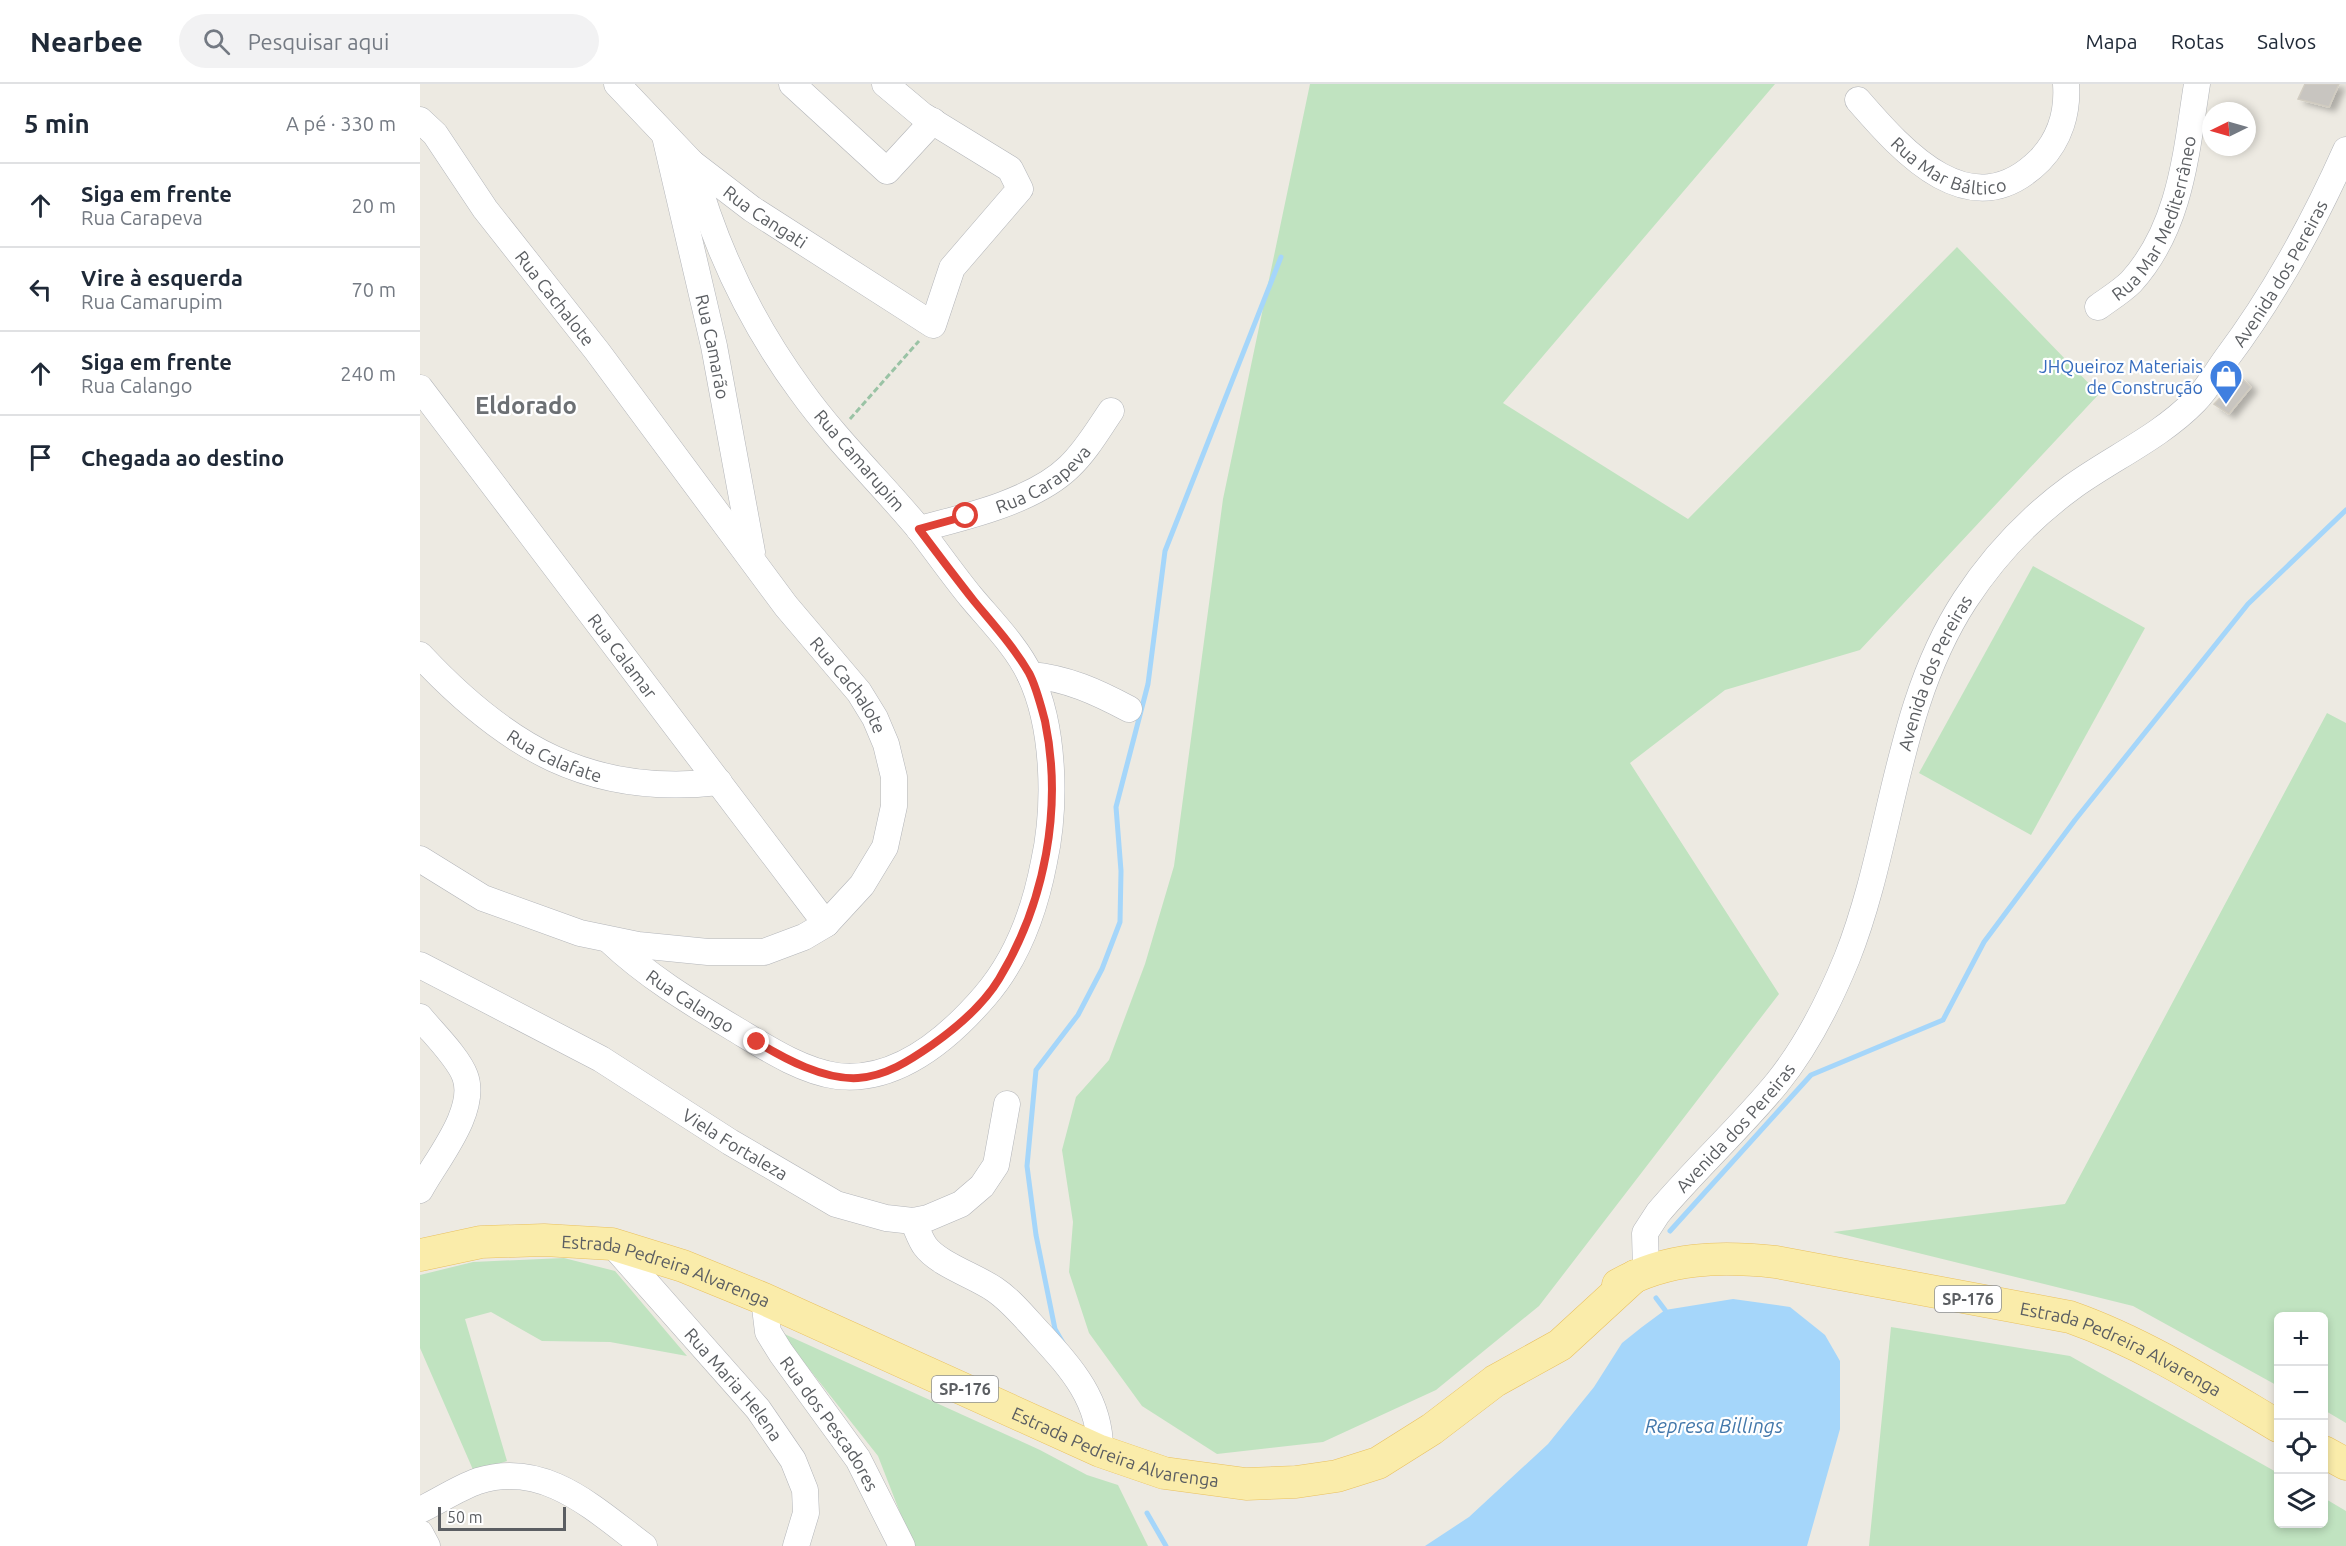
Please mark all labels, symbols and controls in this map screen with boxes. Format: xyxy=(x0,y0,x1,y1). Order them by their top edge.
search box xyxy=(179,14,599,68)
icon: search xyxy=(200,25,233,58)
text: Nearbee xyxy=(30,26,143,57)
text: Pesquisar aqui xyxy=(248,29,389,54)
text: Mapa xyxy=(2086,29,2138,53)
text: Rotas xyxy=(2171,29,2224,53)
text: Salvos xyxy=(2257,29,2316,53)
north arrow xyxy=(2202,102,2256,156)
text: 5 min xyxy=(24,109,90,138)
text: A pé · 330 m xyxy=(286,112,396,135)
street label: Rua Mar Báltico xyxy=(1887,132,2008,198)
street label: Rua Mar Mediterrâneo xyxy=(2108,134,2199,304)
text: Siga em frente xyxy=(81,181,232,206)
street label: Rua Cangati xyxy=(720,181,811,252)
icon: ahead xyxy=(24,189,57,222)
text: 20 m xyxy=(352,194,396,217)
street label: Avenida dos Pereiras xyxy=(2228,196,2331,350)
text: Rua Carapeva xyxy=(81,206,203,229)
street label: Rua Cachalote xyxy=(512,247,599,349)
text: Vire à esquerda xyxy=(81,265,243,290)
icon: left xyxy=(24,273,57,306)
text: 70 m xyxy=(352,278,396,301)
text: Rua Camarupim xyxy=(81,290,223,313)
street label: Rua Camarão xyxy=(692,292,734,401)
text: Siga em frente xyxy=(81,349,232,374)
place label: JHQueiroz Materiais de Construção xyxy=(2039,356,2203,397)
icon: ahead xyxy=(24,357,57,390)
shop icon: JHQueiroz Materiais de Construção xyxy=(2208,358,2244,405)
text: 240 m xyxy=(340,362,396,385)
text: Rua Calango xyxy=(81,374,192,397)
district label: Eldorado xyxy=(475,392,577,419)
street label: Rua Camarupim xyxy=(811,405,909,515)
icon: arrive xyxy=(24,441,57,474)
street label: Rua Carapeva xyxy=(993,441,1094,517)
text: Chegada ao destino xyxy=(81,445,284,470)
route start xyxy=(952,502,978,528)
street label: Avenida dos Pereiras xyxy=(1894,591,1976,753)
street label: Rua Calamar xyxy=(584,610,661,702)
street label: Rua Cachalote xyxy=(806,633,890,736)
street label: Rua Calafate xyxy=(503,725,604,785)
street label: Rua Calango xyxy=(643,965,738,1036)
route end xyxy=(743,1028,769,1054)
street label: Avenida dos Pereiras xyxy=(1672,1059,1799,1196)
street label: Viela Fortaleza xyxy=(679,1104,792,1184)
street label: Estrada Pedreira Alvarenga xyxy=(561,1231,773,1311)
road number: SP-176 xyxy=(1935,1286,2001,1312)
street label: Estrada Pedreira Alvarenga xyxy=(2018,1298,2225,1400)
map controls xyxy=(2274,1312,2328,1528)
button: + xyxy=(2274,1312,2328,1366)
street label: Rua Maria Helena xyxy=(681,1324,787,1445)
street label: Rua dos Pescadores xyxy=(777,1352,883,1495)
button: − xyxy=(2274,1366,2328,1420)
road number: SP-176 xyxy=(932,1376,998,1402)
street label: Estrada Pedreira Alvarenga xyxy=(1009,1403,1220,1490)
water label: Represa Billings xyxy=(1645,1414,1784,1437)
button: locate xyxy=(2274,1420,2328,1474)
button: layers xyxy=(2274,1474,2328,1528)
scale bar xyxy=(438,1504,566,1532)
text: 50 m xyxy=(447,1508,483,1526)

